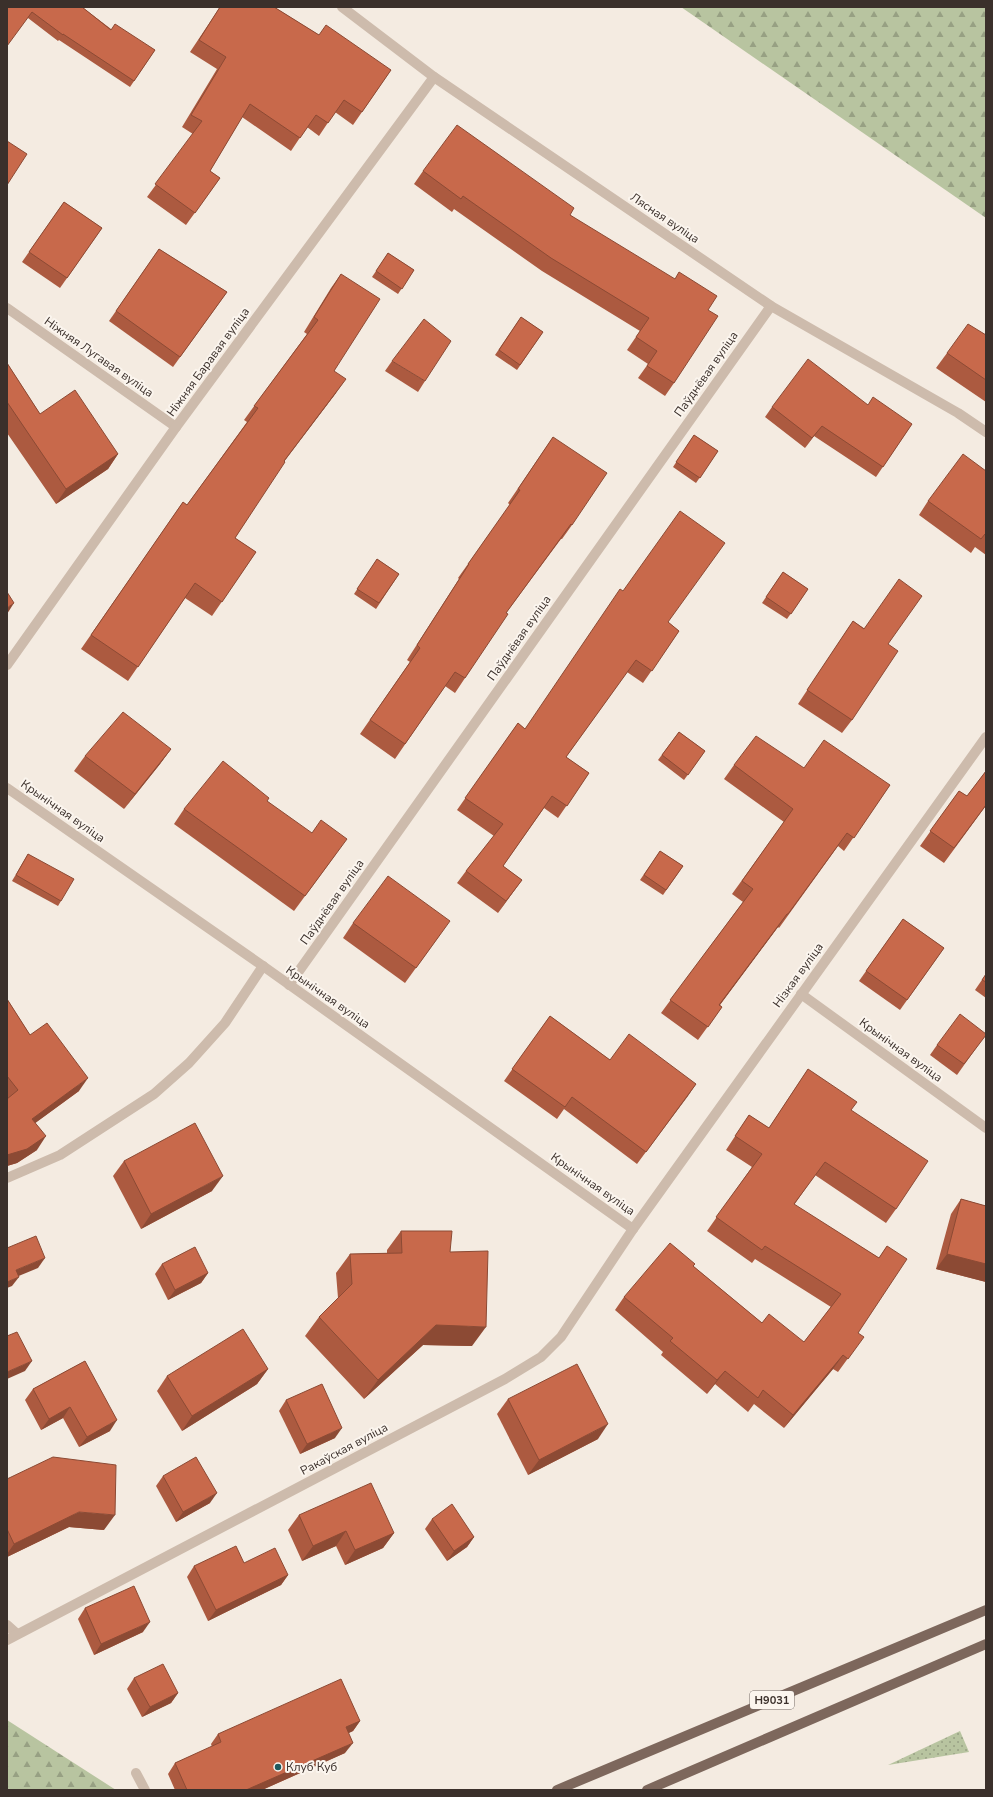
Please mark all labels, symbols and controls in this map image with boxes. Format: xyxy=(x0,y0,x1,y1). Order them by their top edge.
street label: Лясная вуліца xyxy=(627,189,703,247)
street label: Ніжняя Баравая вуліца xyxy=(163,304,253,420)
street label: Ніжняя Лугавая вуліца xyxy=(41,313,157,401)
street label: Паўднёвая вуліца xyxy=(671,328,741,420)
street label: Паўднёвая вуліца xyxy=(484,592,554,684)
street label: Крынічная вуліца xyxy=(18,776,108,846)
street label: Паўднёвая вуліца xyxy=(297,856,367,948)
street label: Нізкая вуліца xyxy=(769,939,827,1011)
street label: Крынічная вуліца xyxy=(283,962,373,1032)
street label: Крынічная вуліца xyxy=(856,1014,946,1086)
street label: Крынічная вуліца xyxy=(548,1149,638,1219)
street label: Ракаўская вуліца xyxy=(297,1419,391,1479)
road number: Н9031 xyxy=(750,1691,794,1709)
place label: Клуб Куб xyxy=(286,1759,337,1775)
marker: Клуб Куб xyxy=(273,1762,283,1772)

